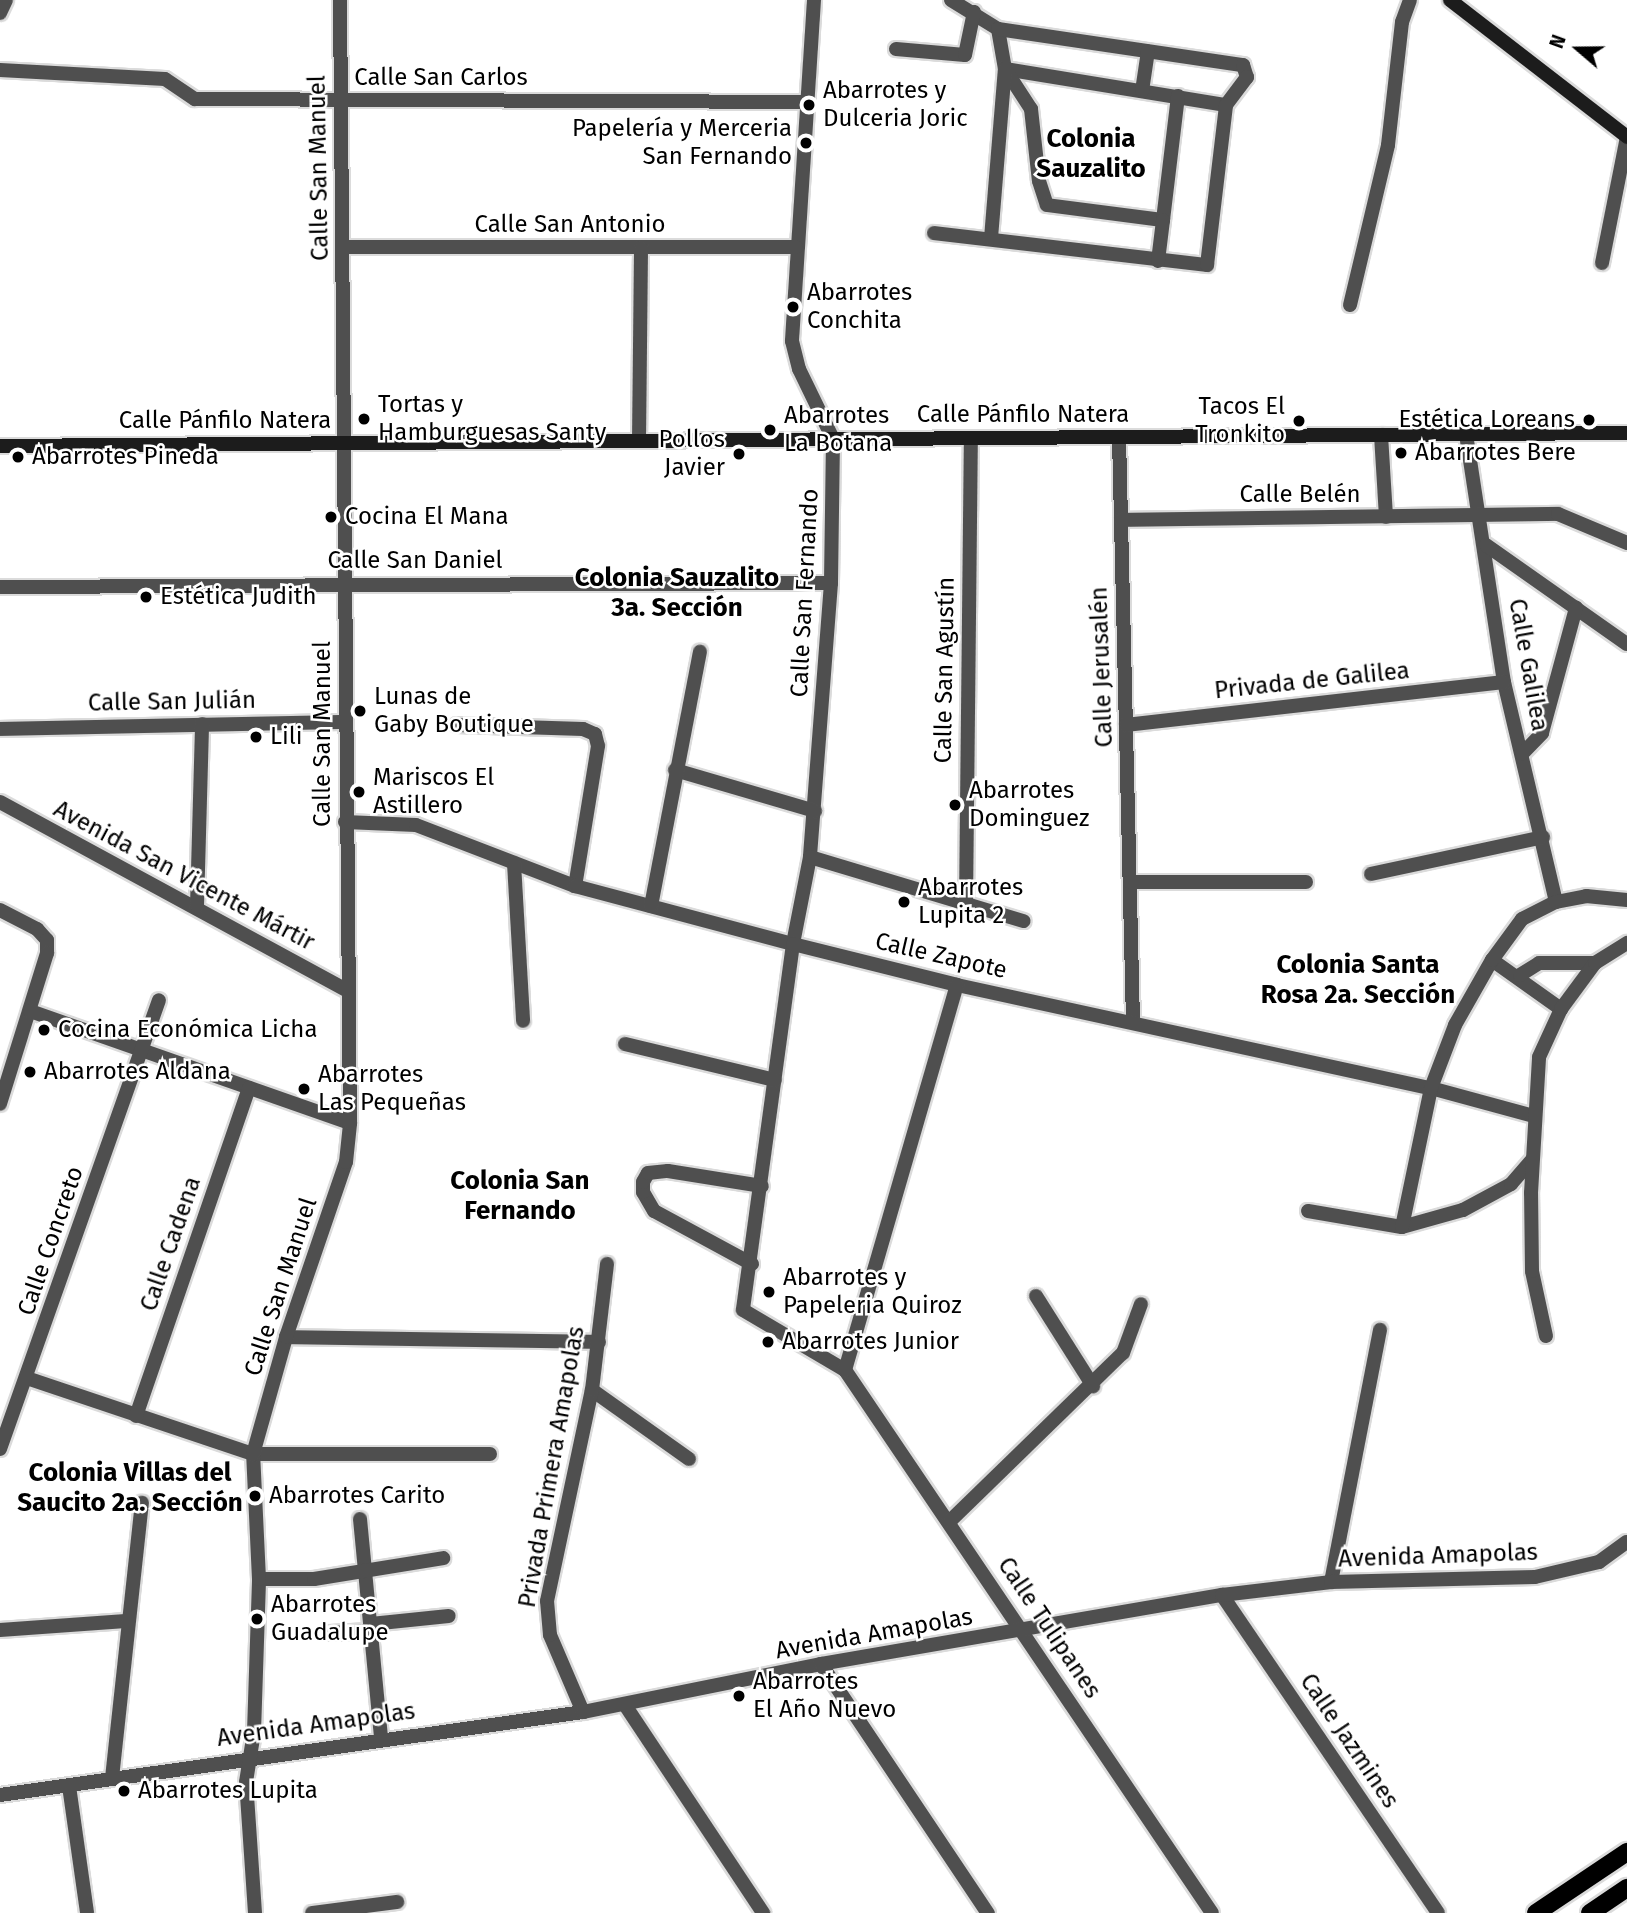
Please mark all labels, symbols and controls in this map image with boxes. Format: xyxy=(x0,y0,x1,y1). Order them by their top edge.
north arrow xyxy=(1543,14,1613,84)
text: N xyxy=(1545,32,1571,52)
street label: Calle San Carlos xyxy=(354,64,528,92)
street label: Calle San Manuel xyxy=(303,75,335,261)
place label: Abarrotes y Dulceria Joric xyxy=(823,77,968,133)
marker: Abarrotes y Dulceria Joric xyxy=(801,97,817,113)
place label: Papelería y Merceria San Fernando xyxy=(572,115,792,171)
district label: Colonia Sauzalito xyxy=(1036,123,1146,184)
marker: Papelería y Merceria San Fernando xyxy=(798,135,814,151)
street label: Calle San Antonio xyxy=(475,211,665,239)
place label: Abarrotes Conchita xyxy=(807,279,912,335)
marker: Abarrotes Conchita xyxy=(785,299,801,315)
place label: Tortas y Hamburguesas Santy xyxy=(378,391,606,447)
place label: Tacos El Tronkito xyxy=(1195,393,1285,449)
street label: Calle Pánfilo Natera xyxy=(917,401,1129,429)
place label: Abarrotes La Botana xyxy=(784,402,892,458)
place label: Estética Loreans xyxy=(1399,406,1575,434)
street label: Calle Pánfilo Natera xyxy=(119,407,331,435)
marker: Tortas y Hamburguesas Santy xyxy=(356,411,372,427)
marker: Estética Loreans xyxy=(1581,412,1597,428)
marker: Tacos El Tronkito xyxy=(1291,413,1307,429)
marker: Abarrotes La Botana xyxy=(762,422,778,438)
place label: Pollos Javier xyxy=(659,426,725,482)
place label: Abarrotes Bere xyxy=(1415,439,1576,467)
place label: Abarrotes Pineda xyxy=(32,443,219,471)
marker: Abarrotes Bere xyxy=(1393,445,1409,461)
marker: Pollos Javier xyxy=(731,446,747,462)
marker: Abarrotes Pineda xyxy=(10,449,26,465)
street label: Calle Belén xyxy=(1239,481,1361,509)
street label: Calle San Fernando xyxy=(785,488,825,698)
place label: Cocina El Mana xyxy=(345,503,509,531)
marker: Cocina El Mana xyxy=(323,509,339,525)
street label: Calle San Daniel xyxy=(327,547,503,575)
district label: Colonia Sauzalito 3a. Sección xyxy=(575,562,779,624)
street label: Calle San Agustín xyxy=(929,576,961,764)
place label: Estética Judith xyxy=(160,583,317,611)
street label: Calle Jerusalén xyxy=(1085,586,1119,748)
marker: Estética Judith xyxy=(138,589,154,605)
street label: Calle Galilea xyxy=(1502,597,1554,733)
street label: Calle San Manuel xyxy=(309,641,337,827)
street label: Privada de Galilea xyxy=(1213,656,1411,706)
place label: Lunas de Gaby Boutique xyxy=(374,683,534,739)
street label: Calle San Julián xyxy=(88,686,256,718)
marker: Lunas de Gaby Boutique xyxy=(352,703,368,719)
place label: Lili xyxy=(270,723,303,751)
marker: Lili xyxy=(248,729,264,745)
place label: Mariscos El Astillero xyxy=(373,764,494,820)
place label: Abarrotes Dominguez xyxy=(969,777,1089,833)
marker: Mariscos El Astillero xyxy=(351,784,367,800)
street label: Avenida San Vicente Mártir xyxy=(49,795,319,957)
marker: Abarrotes Dominguez xyxy=(947,797,963,813)
place label: Abarrotes Lupita 2 xyxy=(918,874,1023,930)
marker: Abarrotes Lupita 2 xyxy=(896,894,912,910)
street label: Calle Zapote xyxy=(872,927,1010,985)
district label: Colonia Santa Rosa 2a. Sección xyxy=(1261,949,1455,1010)
place label: Cocina Económica Licha xyxy=(58,1016,317,1044)
marker: Cocina Económica Licha xyxy=(36,1022,52,1038)
place label: Abarrotes Aldana xyxy=(44,1058,231,1086)
place label: Abarrotes Las Pequeñas xyxy=(318,1061,466,1117)
marker: Abarrotes Aldana xyxy=(22,1064,38,1080)
marker: Abarrotes Las Pequeñas xyxy=(296,1081,312,1097)
street label: Calle Concreto xyxy=(12,1163,90,1319)
district label: Colonia San Fernando xyxy=(450,1165,590,1226)
street label: Calle Cadena xyxy=(135,1173,207,1315)
street label: Calle San Manuel xyxy=(239,1194,323,1380)
place label: Abarrotes y Papeleria Quiroz xyxy=(783,1264,962,1320)
marker: Abarrotes y Papeleria Quiroz xyxy=(761,1284,777,1300)
street label: Privada Primera Amapolas xyxy=(513,1324,591,1610)
place label: Abarrotes Junior xyxy=(782,1328,959,1356)
marker: Abarrotes Junior xyxy=(760,1334,776,1350)
district label: Colonia Villas del Saucito 2a. Sección xyxy=(17,1457,243,1518)
place label: Abarrotes Carito xyxy=(269,1482,445,1510)
marker: Abarrotes Carito xyxy=(247,1488,263,1504)
street label: Avenida Amapolas xyxy=(1338,1538,1538,1574)
street label: Calle Tulipanes xyxy=(991,1552,1107,1704)
place label: Abarrotes Guadalupe xyxy=(271,1591,389,1647)
street label: Avenida Amapolas xyxy=(773,1602,975,1666)
marker: Abarrotes Guadalupe xyxy=(249,1611,265,1627)
place label: Abarrotes El Año Nuevo xyxy=(753,1668,896,1724)
street label: Calle Jazmines xyxy=(1293,1668,1405,1814)
marker: Abarrotes El Año Nuevo xyxy=(731,1688,747,1704)
street label: Avenida Amapolas xyxy=(215,1697,417,1753)
place label: Abarrotes Lupita xyxy=(138,1777,318,1805)
marker: Abarrotes Lupita xyxy=(116,1783,132,1799)

